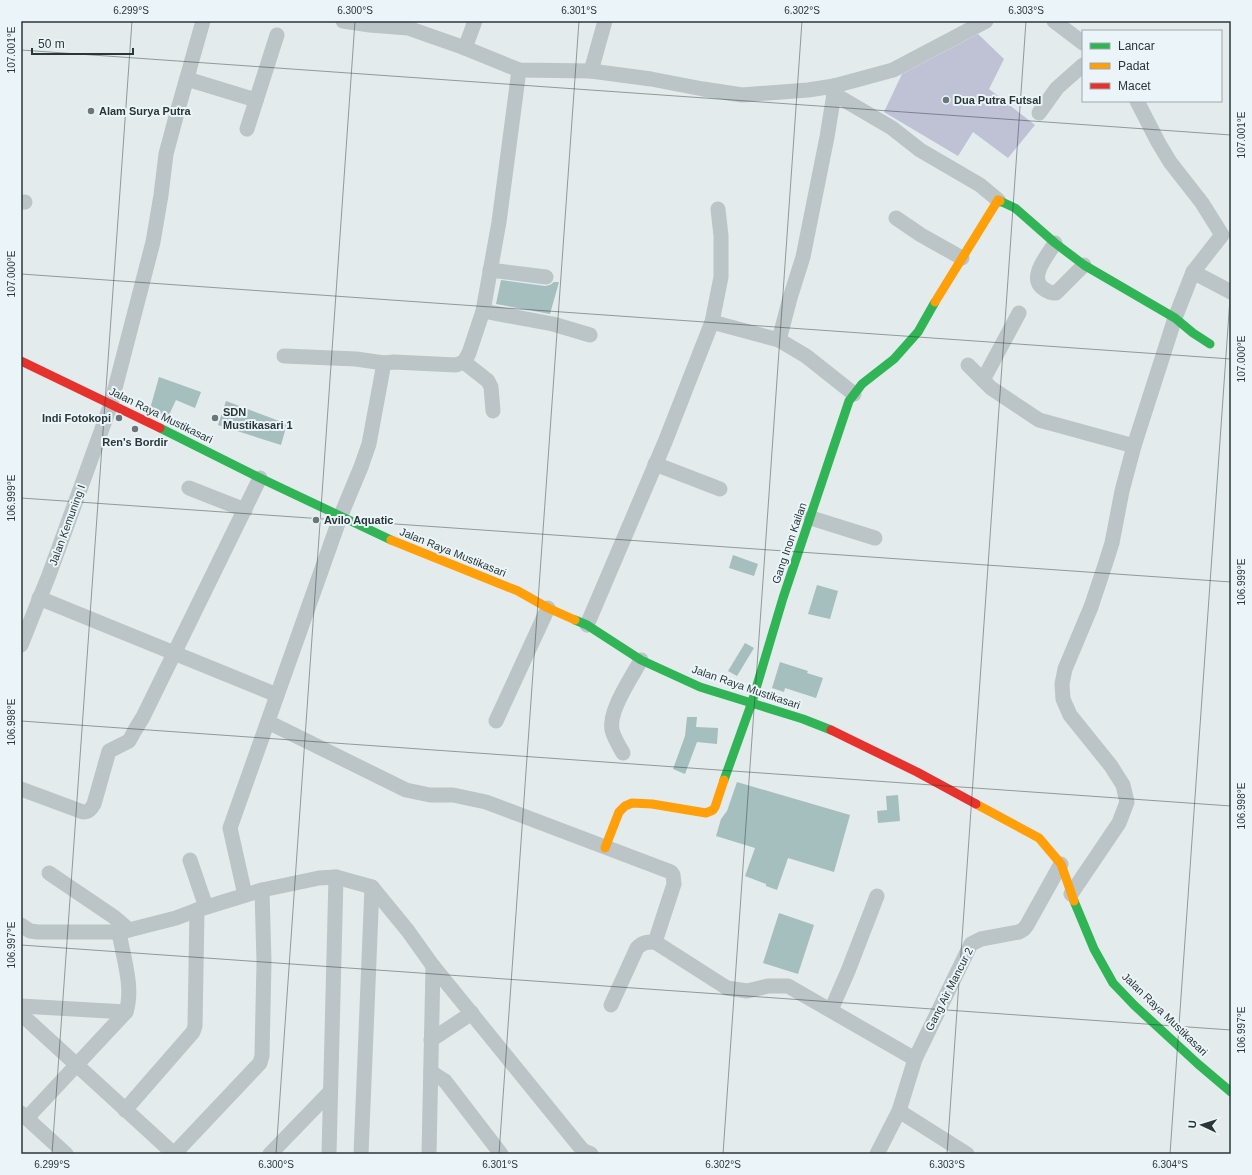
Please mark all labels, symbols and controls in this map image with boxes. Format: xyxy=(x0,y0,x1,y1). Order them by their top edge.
text: 6.299°S xyxy=(113,5,149,16)
text: 6.300°S xyxy=(337,5,373,16)
text: 6.301°S xyxy=(561,5,597,16)
text: 6.302°S xyxy=(784,5,820,16)
text: 6.303°S xyxy=(1008,5,1044,16)
text: 107.001°E xyxy=(6,26,17,73)
scale bar xyxy=(32,30,133,56)
legend xyxy=(1082,30,1222,102)
text: 50 m xyxy=(38,37,65,51)
text: Lancar xyxy=(1118,39,1155,53)
text: Padat xyxy=(1118,59,1150,73)
text: Macet xyxy=(1118,79,1151,93)
place label: Dua Putra Futsal xyxy=(954,94,1041,106)
marker: Dua Putra Futsal xyxy=(941,95,951,105)
place label: Alam Surya Putra xyxy=(99,105,192,117)
marker: Alam Surya Putra xyxy=(86,106,96,116)
text: 107.001°E xyxy=(1236,111,1247,158)
text: 107.000°E xyxy=(6,250,17,297)
text: 107.000°E xyxy=(1236,335,1247,382)
street label: Jalan Raya Mustikasari xyxy=(107,385,215,445)
place label: SDN Mustikasari 1 xyxy=(223,406,293,431)
place label: Indi Fotokopi xyxy=(42,412,111,424)
marker: Indi Fotokopi xyxy=(114,413,124,423)
marker: SDN Mustikasari 1 xyxy=(210,413,220,423)
marker: Ren's Bordir xyxy=(130,424,140,434)
place label: Ren's Bordir xyxy=(102,436,169,448)
text: 106.999°E xyxy=(6,474,17,521)
street label: Jalan Kemuning I xyxy=(47,483,87,567)
street label: Gang Inon Kailan xyxy=(769,501,809,585)
place label: Avilo Aquatic xyxy=(324,514,393,526)
marker: Avilo Aquatic xyxy=(311,515,321,525)
street label: Jalan Raya Mustikasari xyxy=(398,525,508,579)
text: 106.999°E xyxy=(1236,558,1247,605)
street label: Jalan Raya Mustikasari xyxy=(690,663,802,711)
text: 106.998°E xyxy=(6,698,17,745)
text: 106.998°E xyxy=(1236,782,1247,829)
text: 106.997°E xyxy=(6,921,17,968)
street label: Gang Air Mancur 2 xyxy=(923,945,975,1033)
street label: Jalan Raya Mustikasari xyxy=(1120,970,1210,1058)
text: 106.997°E xyxy=(1236,1006,1247,1053)
north arrow xyxy=(1182,1105,1222,1145)
text: U xyxy=(1186,1120,1198,1129)
text: 6.299°S xyxy=(34,1159,70,1170)
text: 6.300°S xyxy=(258,1159,294,1170)
text: 6.301°S xyxy=(482,1159,518,1170)
text: 6.302°S xyxy=(705,1159,741,1170)
text: 6.303°S xyxy=(929,1159,965,1170)
text: 6.304°S xyxy=(1152,1159,1188,1170)

